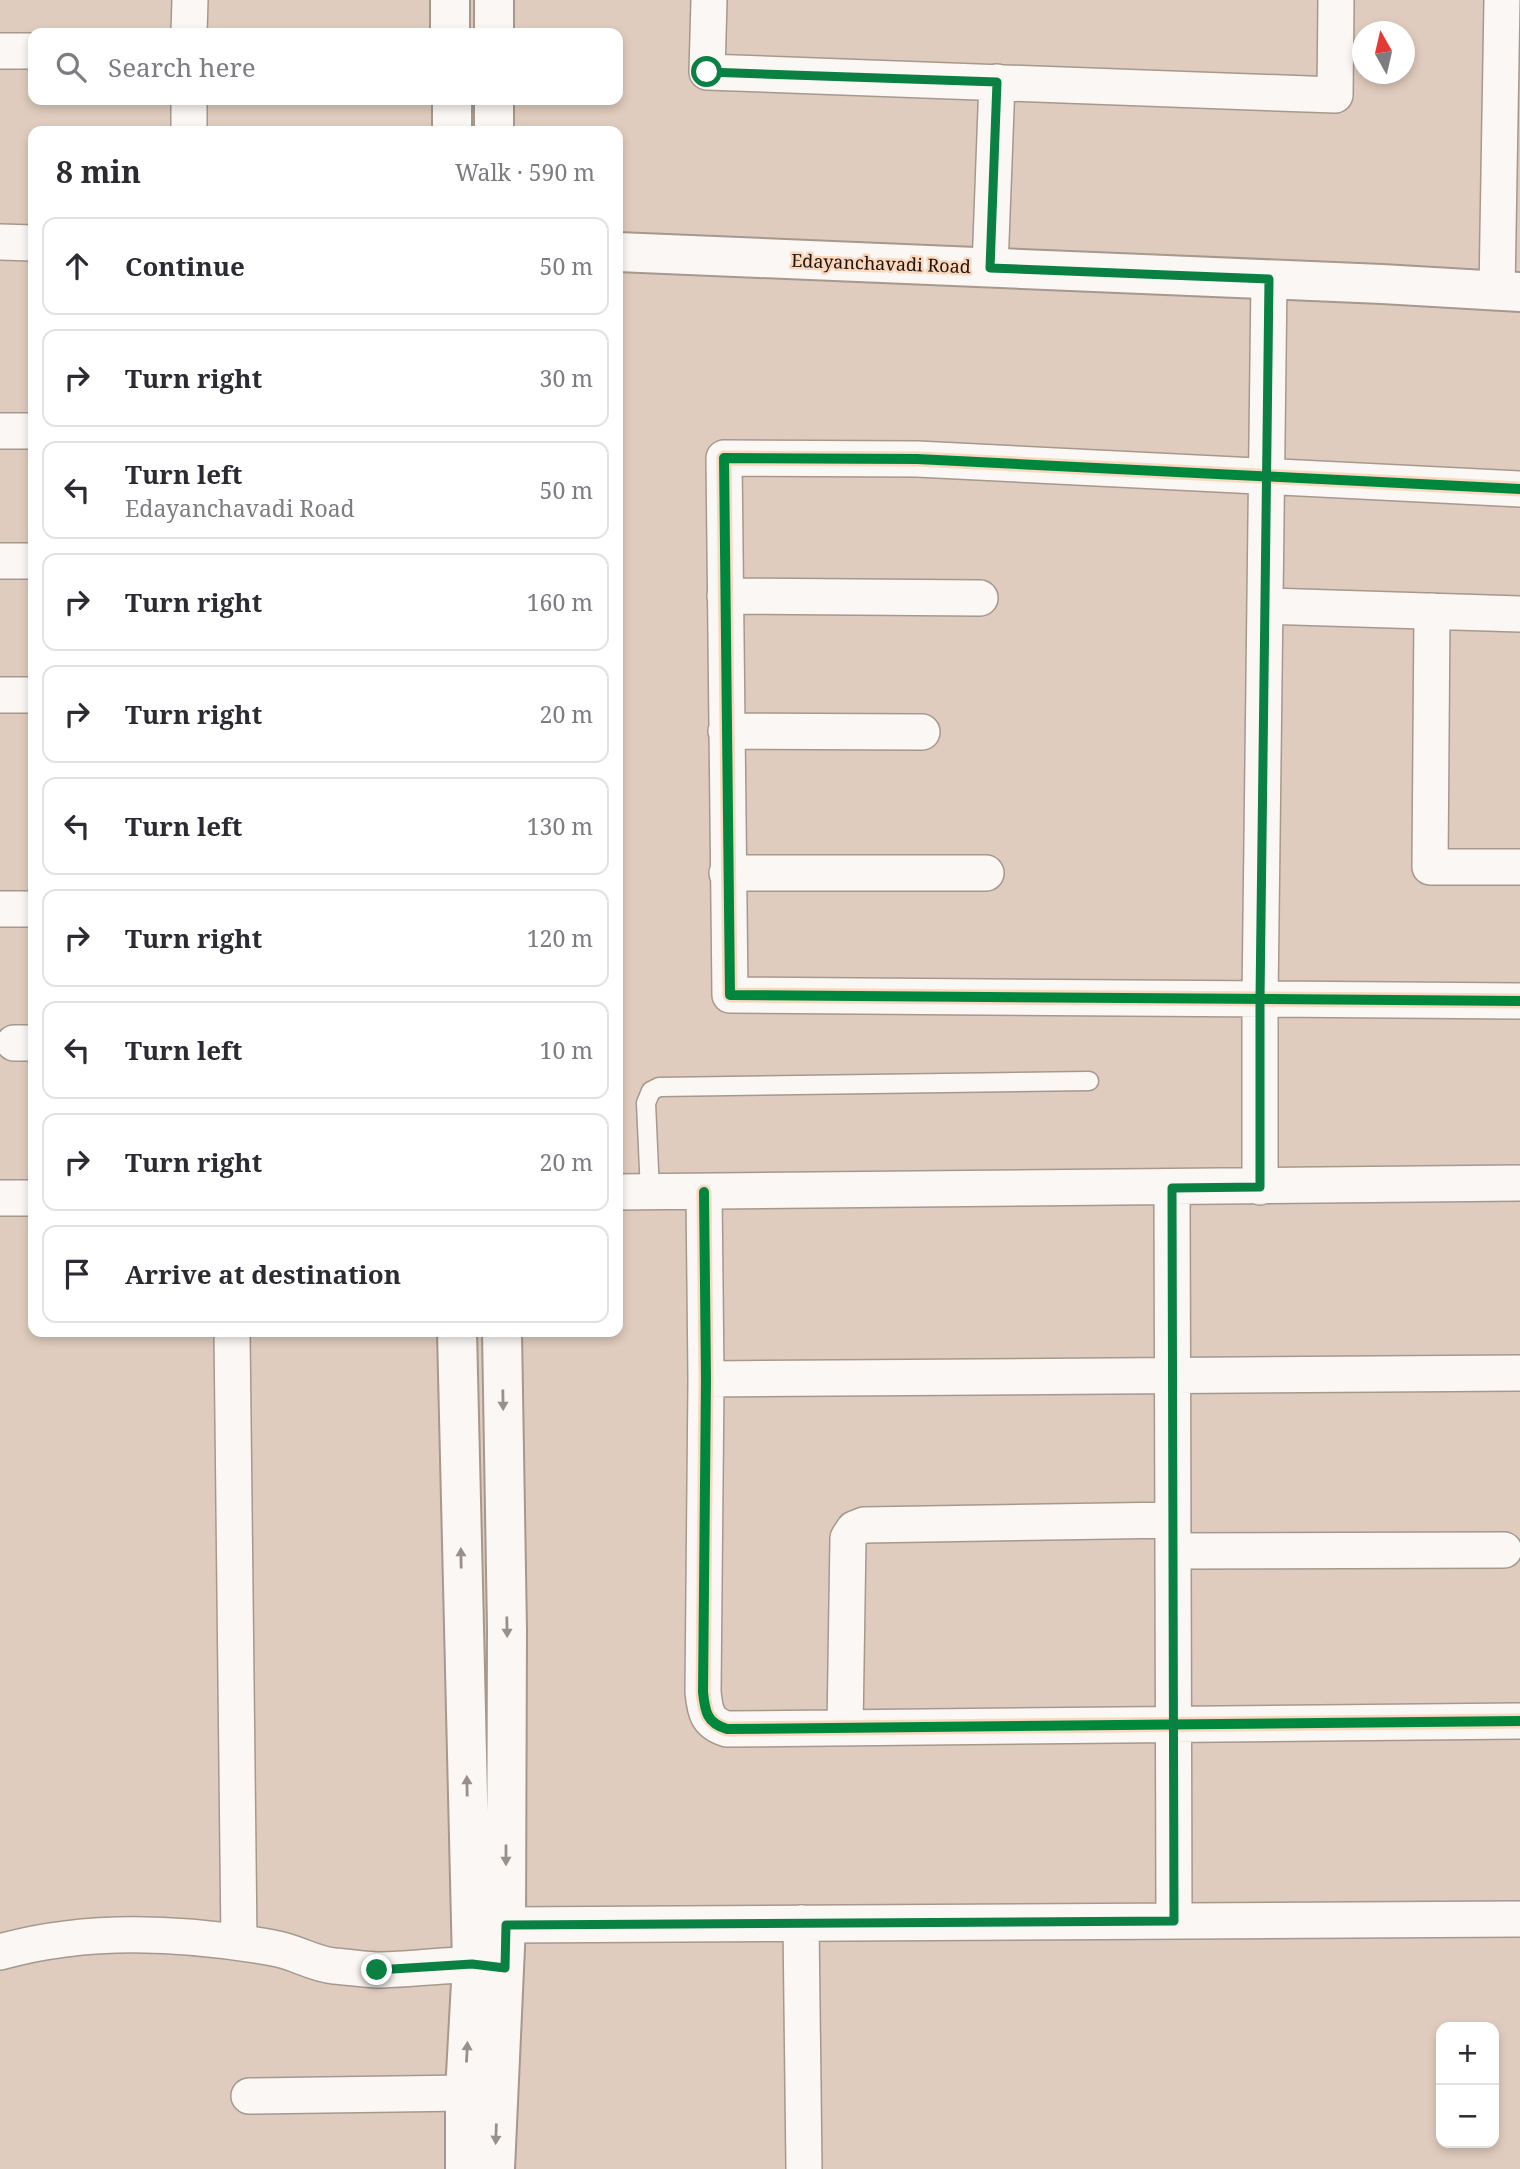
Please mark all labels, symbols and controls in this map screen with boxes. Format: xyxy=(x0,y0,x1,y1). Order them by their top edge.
north arrow xyxy=(1352,21,1415,84)
search box xyxy=(28,28,623,105)
icon: search xyxy=(52,48,90,86)
text: Search here xyxy=(108,49,256,85)
route start xyxy=(691,56,722,87)
text: 8 min xyxy=(56,151,141,192)
text: Walk · 590 m xyxy=(455,156,595,188)
icon: ahead xyxy=(58,247,96,285)
text: Continue xyxy=(125,248,245,284)
street label: Edayanchavadi Road xyxy=(791,248,971,278)
text: 50 m xyxy=(540,250,593,282)
icon: right xyxy=(58,359,96,397)
text: Turn right xyxy=(125,360,262,396)
text: 30 m xyxy=(540,362,593,394)
text: Turn left xyxy=(125,456,242,492)
icon: left xyxy=(58,471,96,509)
text: 50 m xyxy=(540,474,593,506)
text: Edayanchavadi Road xyxy=(125,492,355,524)
icon: right xyxy=(58,583,96,621)
text: Turn right xyxy=(125,584,262,620)
text: 160 m xyxy=(527,586,593,618)
icon: right xyxy=(58,695,96,733)
text: Turn right xyxy=(125,696,262,732)
text: 20 m xyxy=(540,698,593,730)
icon: left xyxy=(58,807,96,845)
text: Turn left xyxy=(125,808,242,844)
text: 130 m xyxy=(527,810,593,842)
icon: right xyxy=(58,919,96,957)
text: Turn right xyxy=(125,920,262,956)
text: 120 m xyxy=(527,922,593,954)
icon: left xyxy=(58,1031,96,1069)
text: Turn left xyxy=(125,1032,242,1068)
text: 10 m xyxy=(540,1034,593,1066)
icon: right xyxy=(58,1143,96,1181)
text: Turn right xyxy=(125,1144,262,1180)
text: 20 m xyxy=(540,1146,593,1178)
icon: arrive xyxy=(58,1255,96,1293)
text: Arrive at destination xyxy=(125,1256,401,1292)
one-way arrow xyxy=(497,1389,509,1411)
one-way arrow xyxy=(456,1547,467,1569)
one-way arrow xyxy=(501,1617,513,1639)
one-way arrow xyxy=(461,1774,472,1796)
one-way arrow xyxy=(500,1844,512,1866)
route end xyxy=(361,1954,392,1985)
map controls xyxy=(1436,2022,1499,2148)
button: + xyxy=(1436,2022,1499,2085)
one-way arrow xyxy=(462,2041,473,2063)
button: − xyxy=(1436,2085,1499,2148)
one-way arrow xyxy=(490,2123,502,2145)

